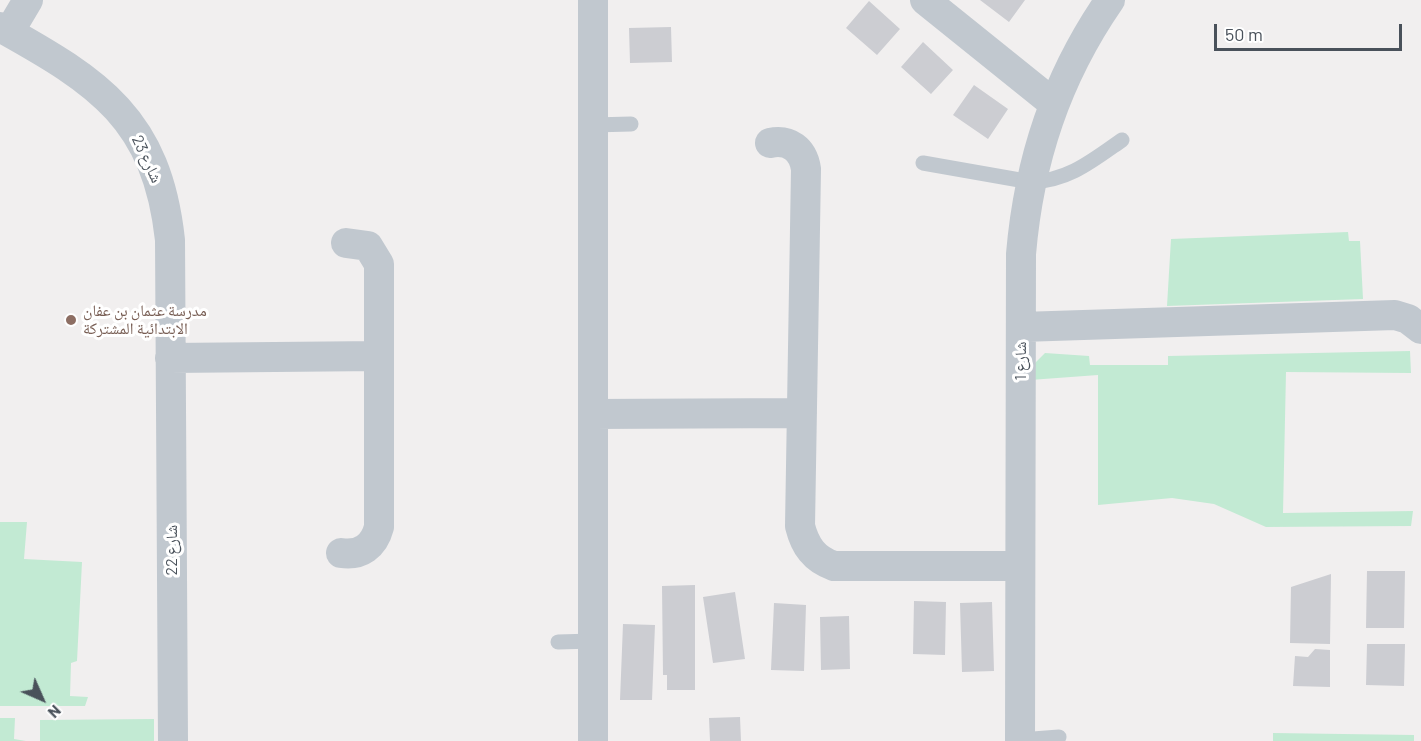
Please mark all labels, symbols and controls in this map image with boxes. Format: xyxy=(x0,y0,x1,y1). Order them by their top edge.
scale bar xyxy=(1217,12,1404,50)
text: 50 m xyxy=(1225,23,1263,45)
street label: شارع 23 xyxy=(128,132,166,186)
place label: مدرسة عثمان بن عفان الابتدائية المشتركة xyxy=(83,301,207,339)
marker: مدرسة عثمان بن عفان الابتدائية المشتركة xyxy=(64,313,78,327)
street label: شارع 1 xyxy=(1011,341,1031,381)
street label: شارع 22 xyxy=(162,525,182,575)
north arrow xyxy=(12,669,72,729)
text: N xyxy=(45,702,66,723)

